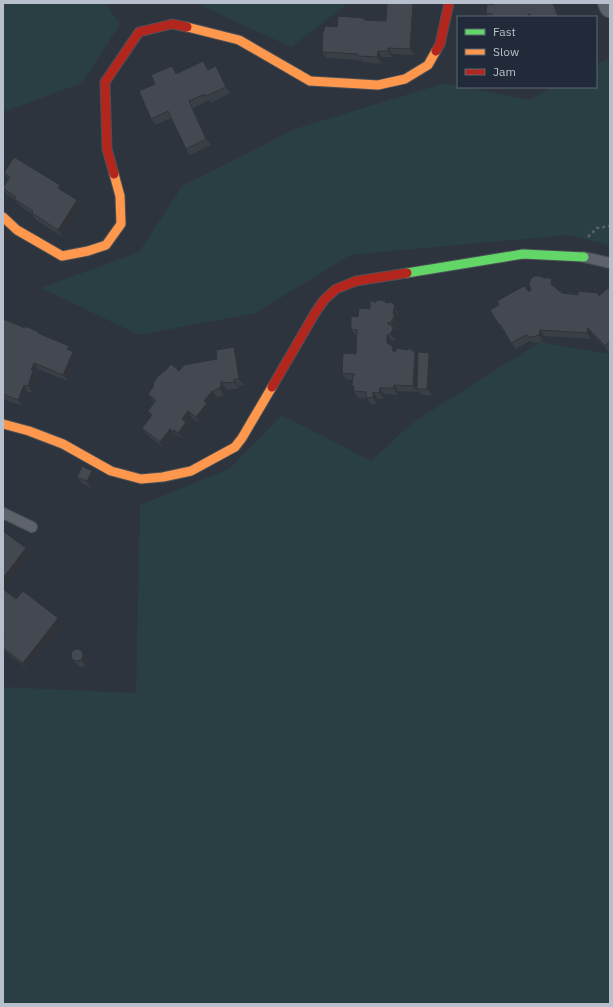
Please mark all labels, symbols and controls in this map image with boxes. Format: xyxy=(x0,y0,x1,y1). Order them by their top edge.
legend xyxy=(457,16,597,88)
text: Fast xyxy=(493,24,516,39)
text: Slow xyxy=(493,44,519,59)
text: Jam xyxy=(493,64,516,79)

